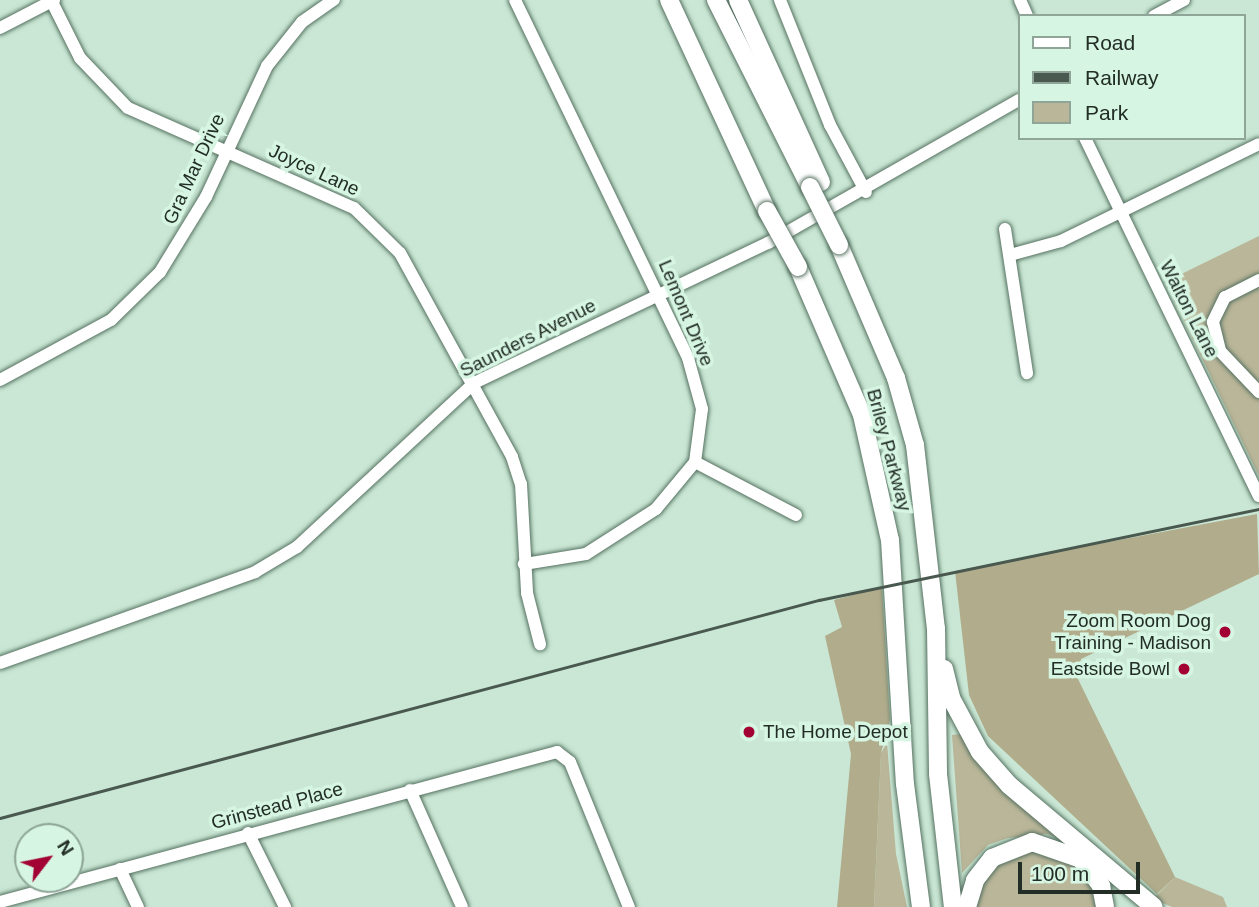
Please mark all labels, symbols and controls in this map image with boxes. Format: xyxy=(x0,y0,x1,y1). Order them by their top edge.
legend xyxy=(1018,14,1245,140)
text: Road xyxy=(1085,31,1135,54)
text: Railway xyxy=(1085,66,1159,89)
text: Park xyxy=(1085,101,1128,124)
street label: Gra Mar Drive xyxy=(158,110,230,228)
street label: Joyce Lane xyxy=(265,139,363,201)
street label: Lemont Drive xyxy=(653,257,719,369)
street label: Walton Lane xyxy=(1155,257,1223,361)
street label: Saunders Avenue xyxy=(456,294,600,382)
street label: Briley Parkway xyxy=(862,386,916,514)
place label: Zoom Room Dog Training - Madison xyxy=(1054,610,1211,654)
marker: Zoom Room Dog Training - Madison xyxy=(1217,624,1233,640)
place label: Eastside Bowl xyxy=(1051,658,1170,680)
marker: Eastside Bowl xyxy=(1176,661,1192,677)
place label: The Home Depot xyxy=(763,721,908,743)
marker: The Home Depot xyxy=(741,724,757,740)
street label: Grinstead Place xyxy=(209,777,345,835)
north arrow xyxy=(14,823,84,893)
text: N xyxy=(53,836,78,859)
scale bar xyxy=(1021,848,1144,892)
text: 100 m xyxy=(1031,862,1089,885)

